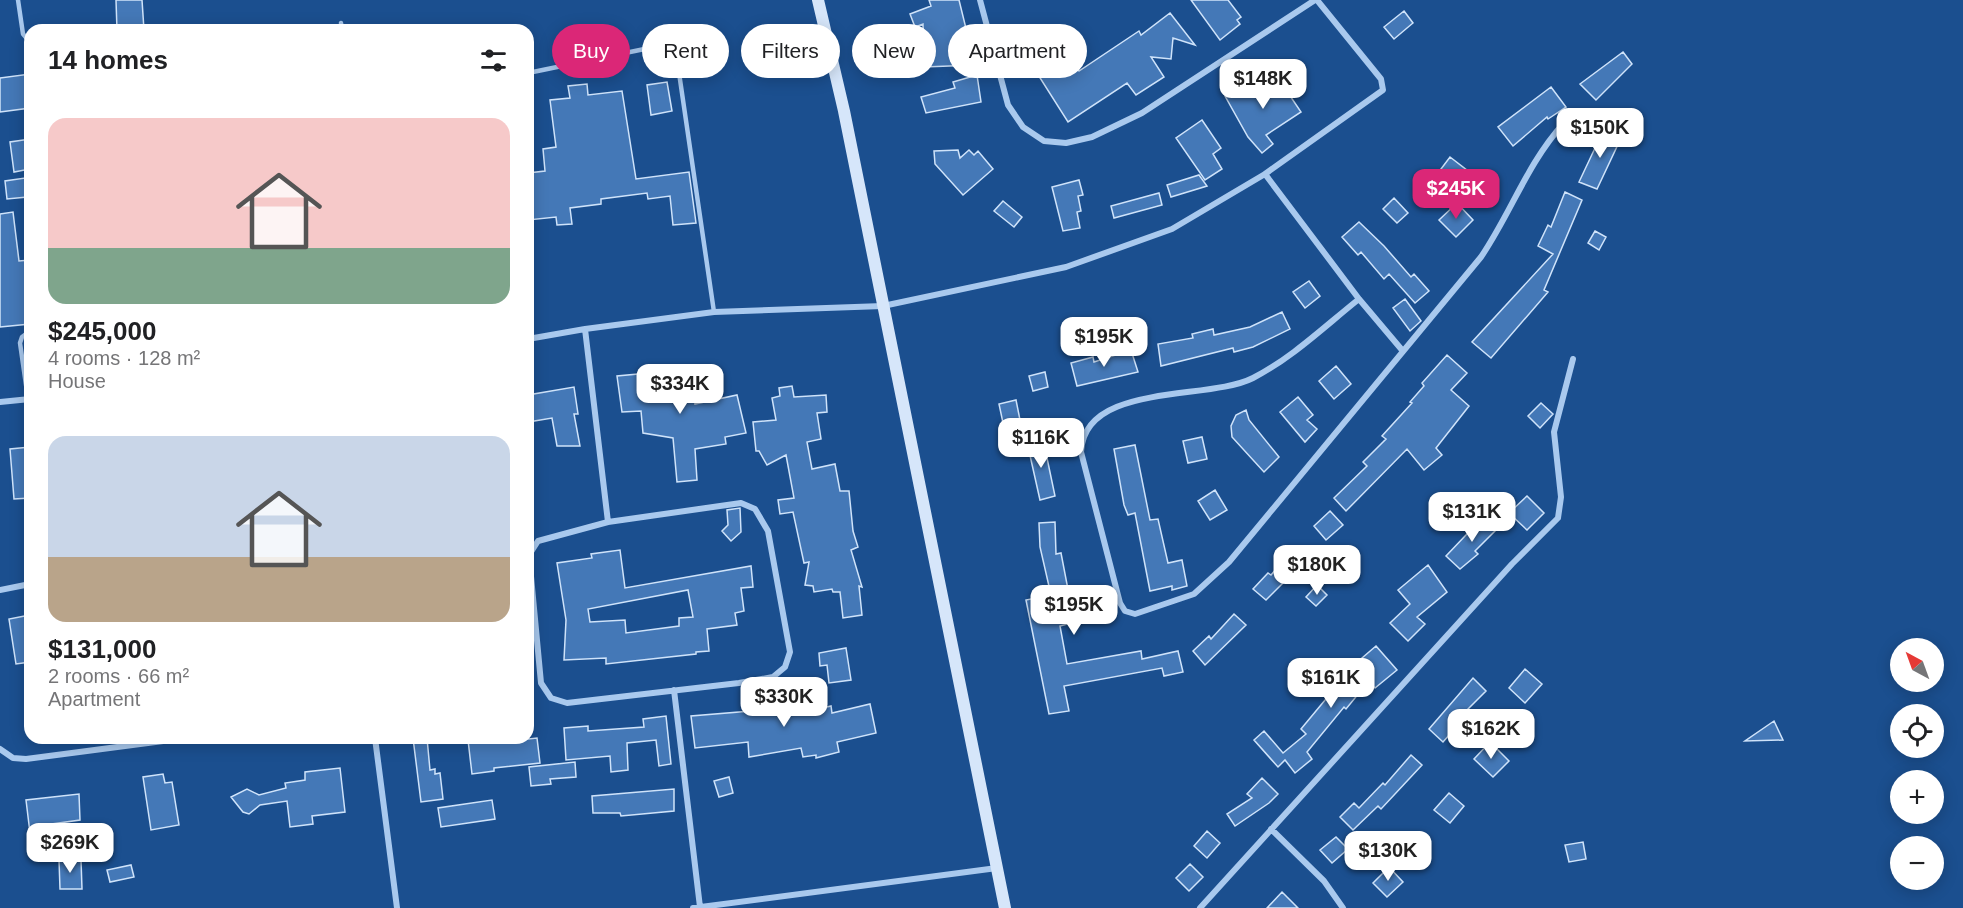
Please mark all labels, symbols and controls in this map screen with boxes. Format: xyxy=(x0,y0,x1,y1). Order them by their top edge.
chip: Buy xyxy=(552,24,630,78)
chip: Rent xyxy=(642,24,729,78)
chip: Filters xyxy=(741,24,840,78)
chip: New xyxy=(852,24,936,78)
chip: Apartment xyxy=(948,24,1087,78)
icon: filters xyxy=(477,44,510,77)
text: 14 homes xyxy=(48,45,168,75)
pin: $148K xyxy=(1221,59,1305,110)
text: $148K xyxy=(1234,67,1292,89)
pin: $150K xyxy=(1558,108,1642,159)
text: $150K xyxy=(1571,116,1629,138)
icon: home xyxy=(225,157,333,265)
pin: $245K xyxy=(1414,169,1498,220)
text: $245K xyxy=(1427,177,1485,199)
text: $245,000 xyxy=(48,316,156,346)
pin: $195K xyxy=(1062,317,1146,368)
text: $195K xyxy=(1075,325,1133,347)
text: 4 rooms · 128 m² xyxy=(48,347,200,369)
pin: $334K xyxy=(638,364,722,415)
text: House xyxy=(48,370,106,392)
text: $334K xyxy=(651,372,709,394)
pin: $116K xyxy=(999,418,1083,469)
text: $116K xyxy=(1012,426,1070,448)
icon: home xyxy=(225,475,333,583)
pin: $131K xyxy=(1430,492,1514,543)
text: $131K xyxy=(1443,500,1501,522)
pin: $180K xyxy=(1275,545,1359,596)
text: $180K xyxy=(1288,553,1346,575)
pin: $195K xyxy=(1032,585,1116,636)
text: $195K xyxy=(1045,593,1103,615)
text: $131,000 xyxy=(48,634,156,664)
north arrow xyxy=(1890,638,1944,692)
map controls xyxy=(1890,638,1944,890)
pin: $161K xyxy=(1289,658,1373,709)
text: 2 rooms · 66 m² xyxy=(48,665,189,687)
text: $161K xyxy=(1302,666,1360,688)
pin: $330K xyxy=(742,677,826,728)
text: $330K xyxy=(755,685,813,707)
text: Apartment xyxy=(48,688,140,710)
button: locate xyxy=(1890,704,1944,758)
pin: $162K xyxy=(1449,709,1533,760)
text: $162K xyxy=(1462,717,1520,739)
button: + xyxy=(1890,770,1944,824)
pin: $269K xyxy=(28,823,112,874)
text: $269K xyxy=(41,831,99,853)
pin: $130K xyxy=(1346,831,1430,882)
button: − xyxy=(1890,836,1944,890)
text: $130K xyxy=(1359,839,1417,861)

